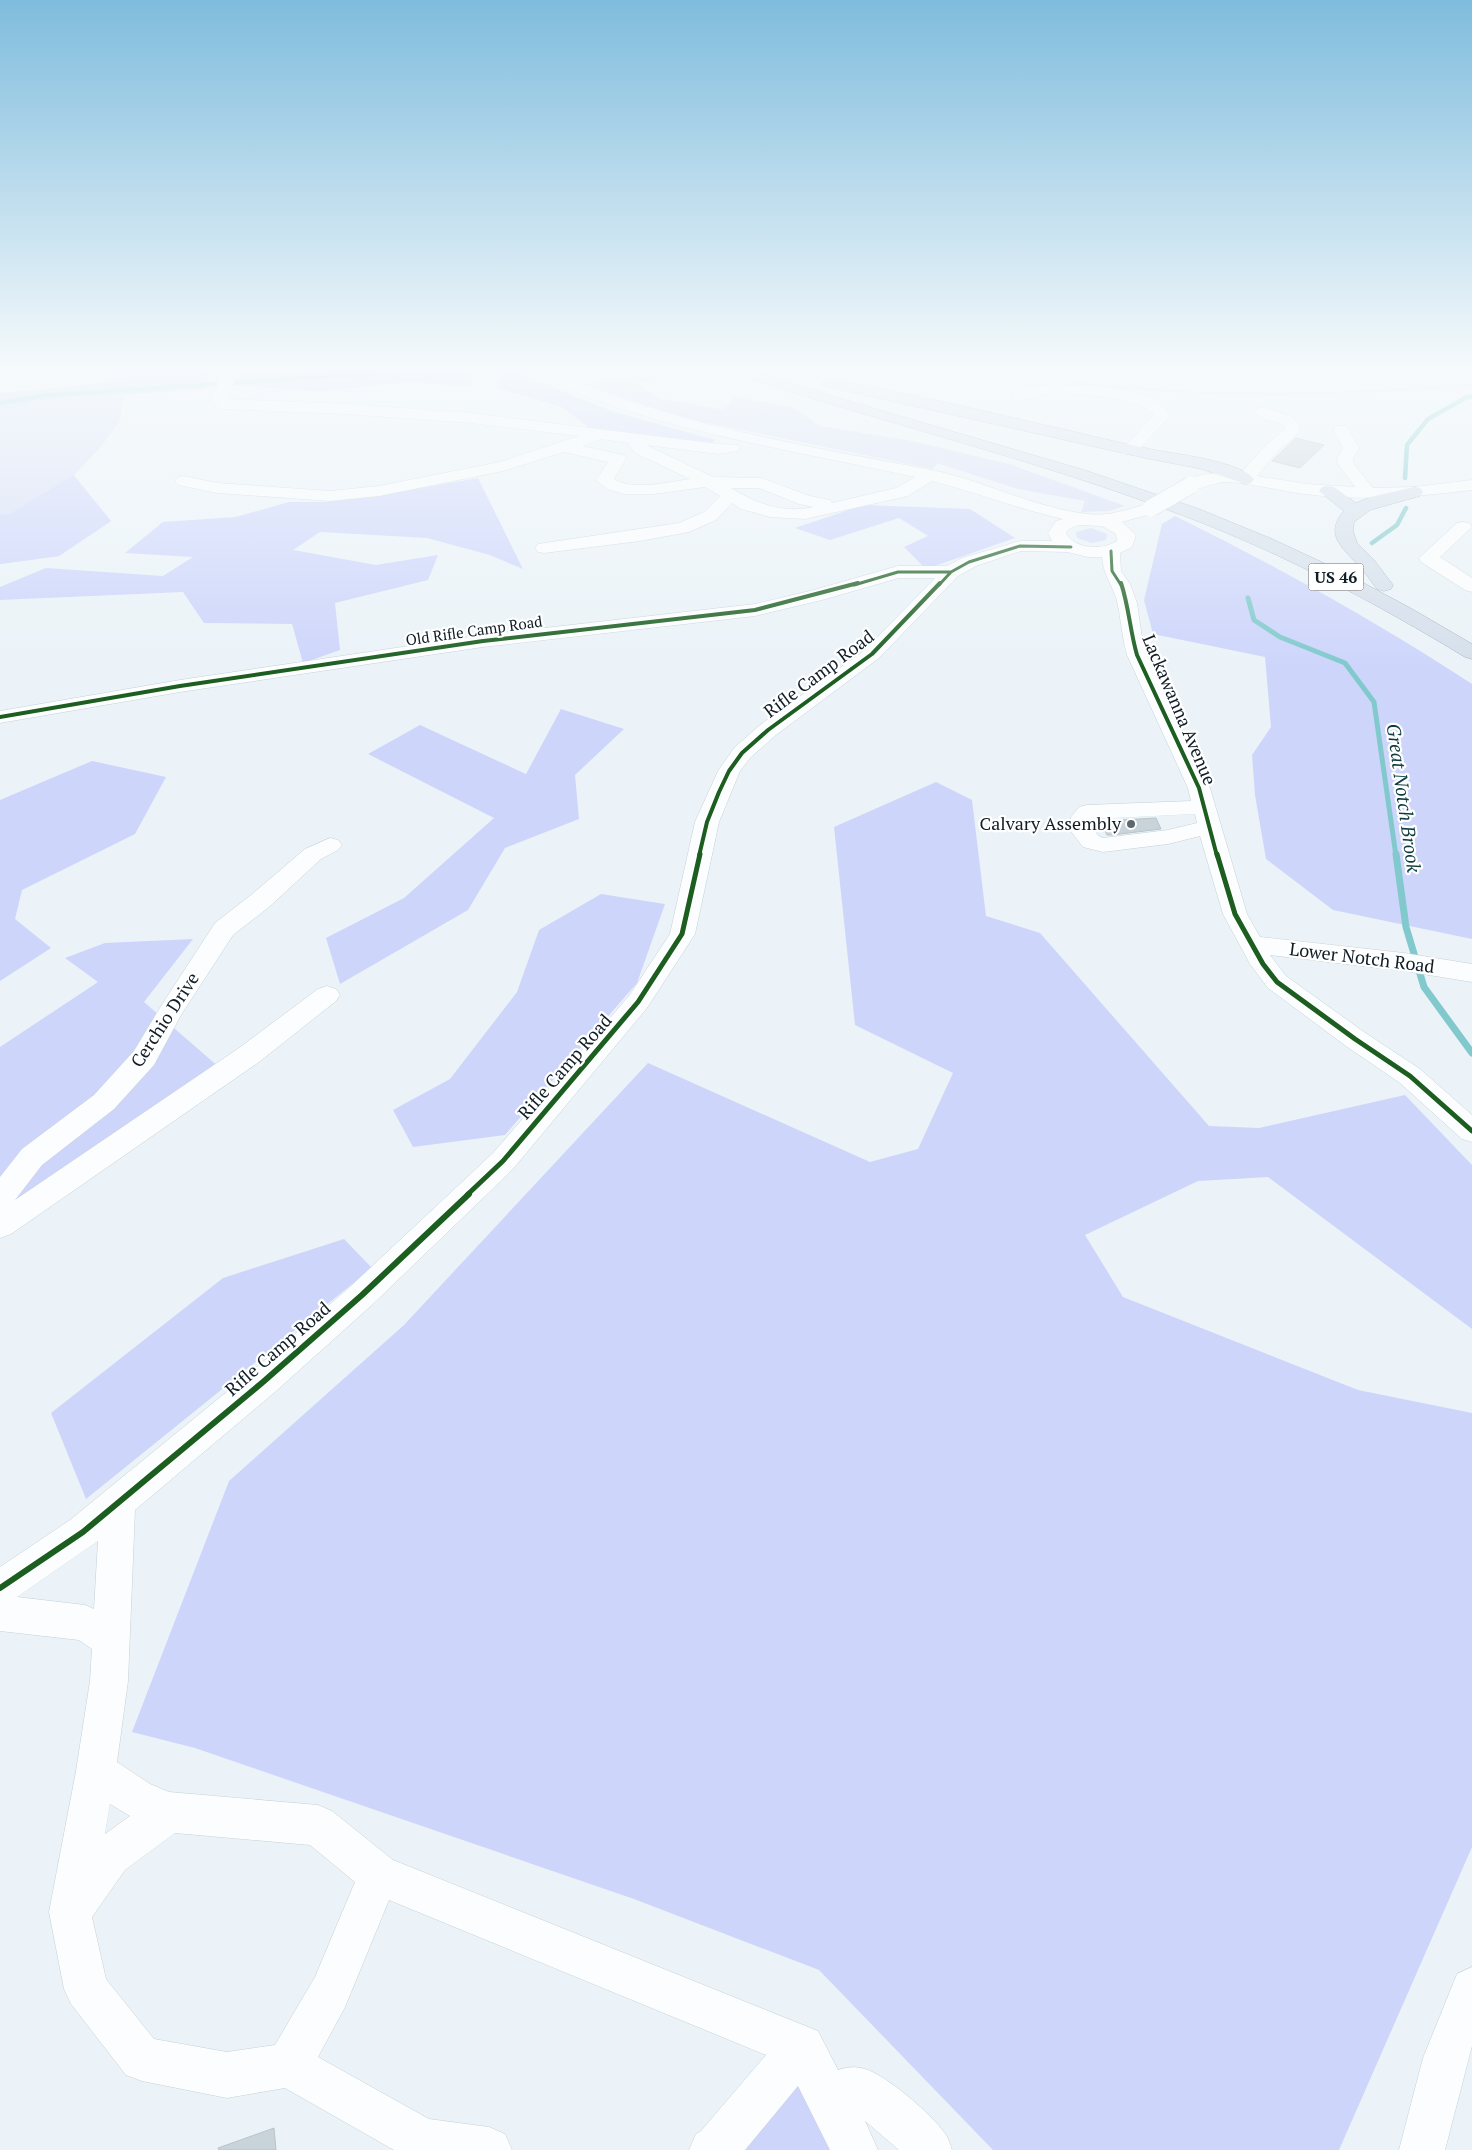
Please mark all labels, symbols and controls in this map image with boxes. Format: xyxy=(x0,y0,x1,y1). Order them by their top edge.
road number: US 46 xyxy=(1308,564,1364,590)
street label: Old Rifle Camp Road xyxy=(404,611,543,650)
street label: Rifle Camp Road xyxy=(758,624,878,723)
street label: Lackawanna Avenue xyxy=(1137,631,1222,789)
water label: Great Notch Brook xyxy=(1382,722,1427,875)
place label: Calvary Assembly xyxy=(980,811,1122,835)
marker: Calvary Assembly xyxy=(1125,818,1137,830)
street label: Lower Notch Road xyxy=(1288,936,1436,978)
street label: Cerchio Drive xyxy=(124,967,204,1072)
street label: Rifle Camp Road xyxy=(512,1009,617,1124)
street label: Rifle Camp Road xyxy=(220,1296,335,1401)

